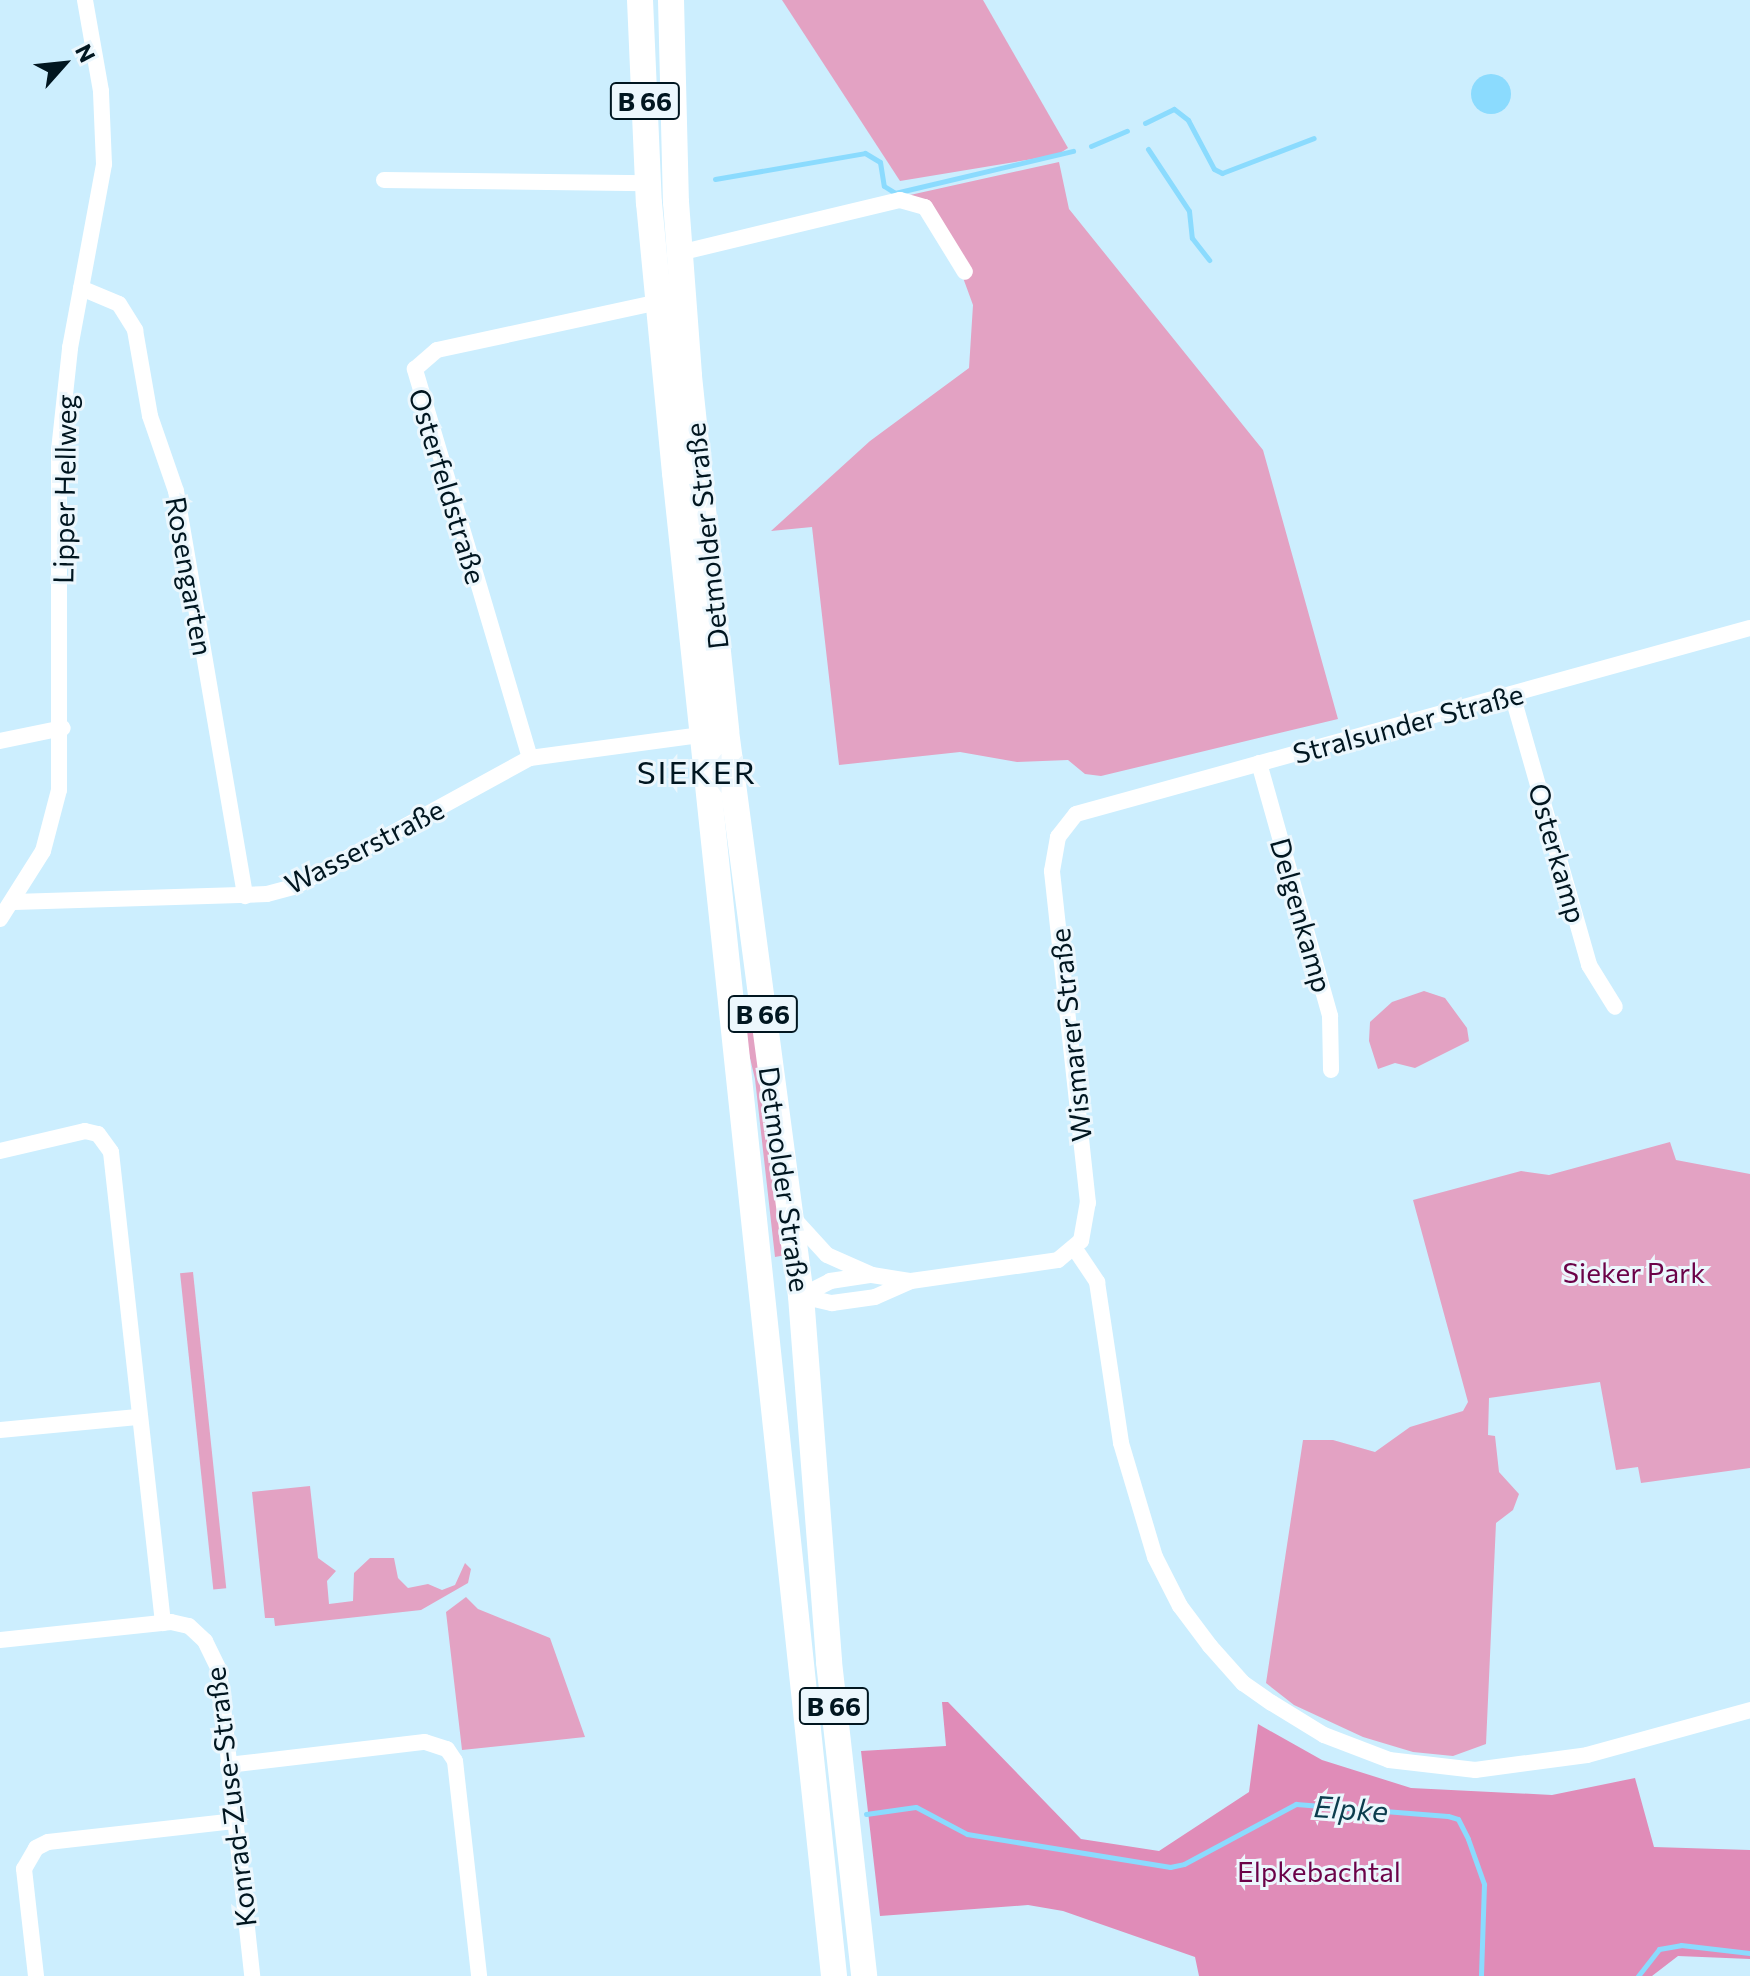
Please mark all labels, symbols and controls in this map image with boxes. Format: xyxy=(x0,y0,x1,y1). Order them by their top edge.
north arrow xyxy=(24,24,104,104)
text: N xyxy=(70,39,102,66)
road number: B 66 xyxy=(609,79,681,123)
street label: Osterfeldstraße xyxy=(402,384,494,588)
street label: Lipper Hellweg xyxy=(46,394,82,584)
street label: Detmolder Straße xyxy=(677,421,735,651)
street label: Rosengarten xyxy=(159,494,221,658)
street label: Stralsunder Straße xyxy=(1289,676,1527,770)
district label: SIEKER xyxy=(637,752,757,790)
street label: Osterkamp xyxy=(1522,779,1594,927)
street label: Wasserstraße xyxy=(279,792,449,900)
street label: Delgenkamp xyxy=(1264,834,1340,996)
street label: Wismarer Straße xyxy=(1042,927,1098,1143)
road number: B 66 xyxy=(727,992,799,1036)
street label: Detmolder Straße xyxy=(753,1064,817,1294)
park label: Sieker Park xyxy=(1563,1255,1705,1289)
street label: Konrad-Zuse-Straße xyxy=(197,1665,263,1929)
road number: B 66 xyxy=(798,1684,870,1728)
water label: Elpke xyxy=(1313,1787,1389,1829)
park label: Elpkebachtal xyxy=(1237,1854,1401,1888)

